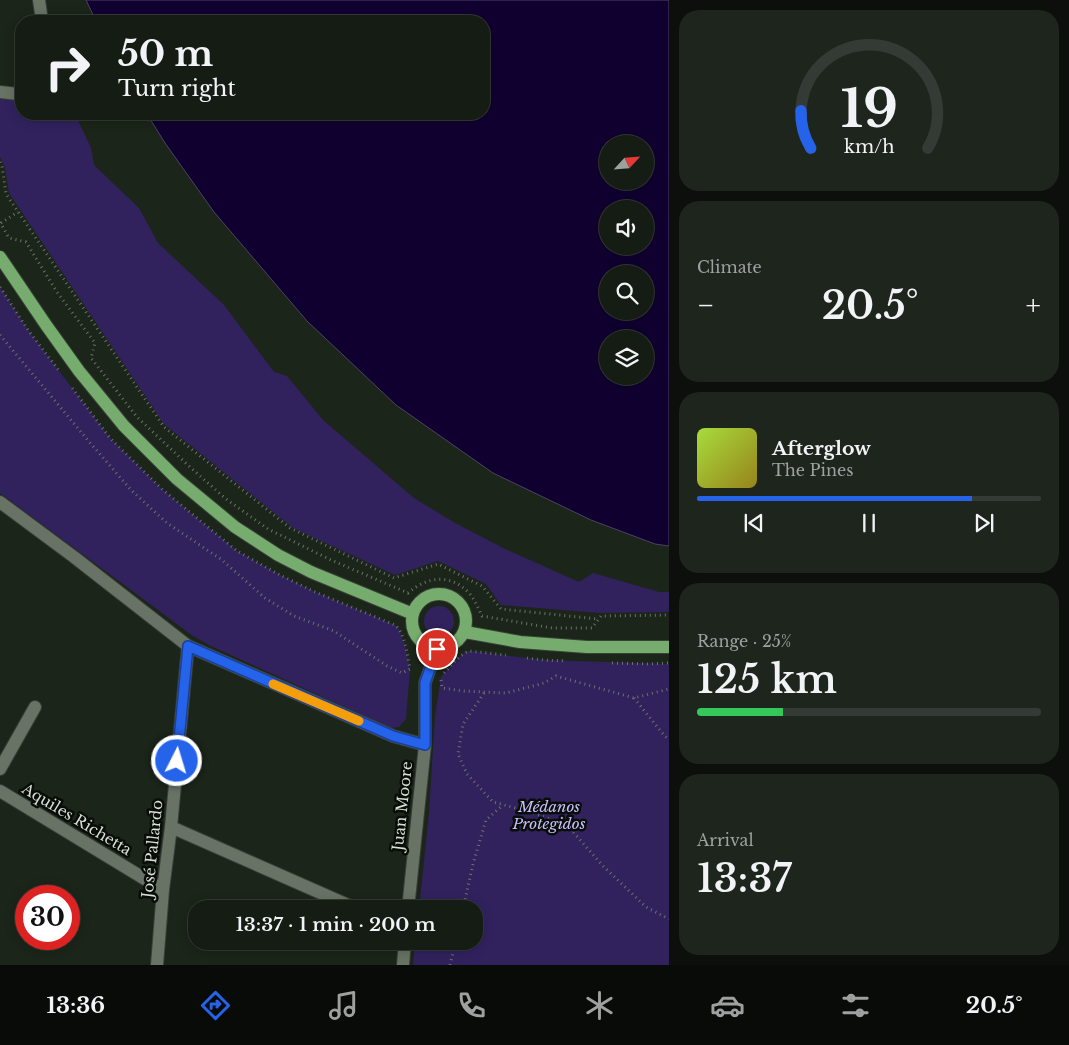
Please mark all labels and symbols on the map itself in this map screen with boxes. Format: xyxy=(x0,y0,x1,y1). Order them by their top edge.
north arrow xyxy=(599,135,654,190)
pin xyxy=(416,628,458,670)
position arrow xyxy=(150,734,202,786)
street label: Juan Moore xyxy=(388,760,416,854)
street label: Aquiles Richetta xyxy=(18,778,136,860)
park label: Médanos Protegidos xyxy=(512,797,586,833)
street label: José Pallardo xyxy=(137,799,167,901)
speed limit sign: 30 xyxy=(15,885,80,950)

